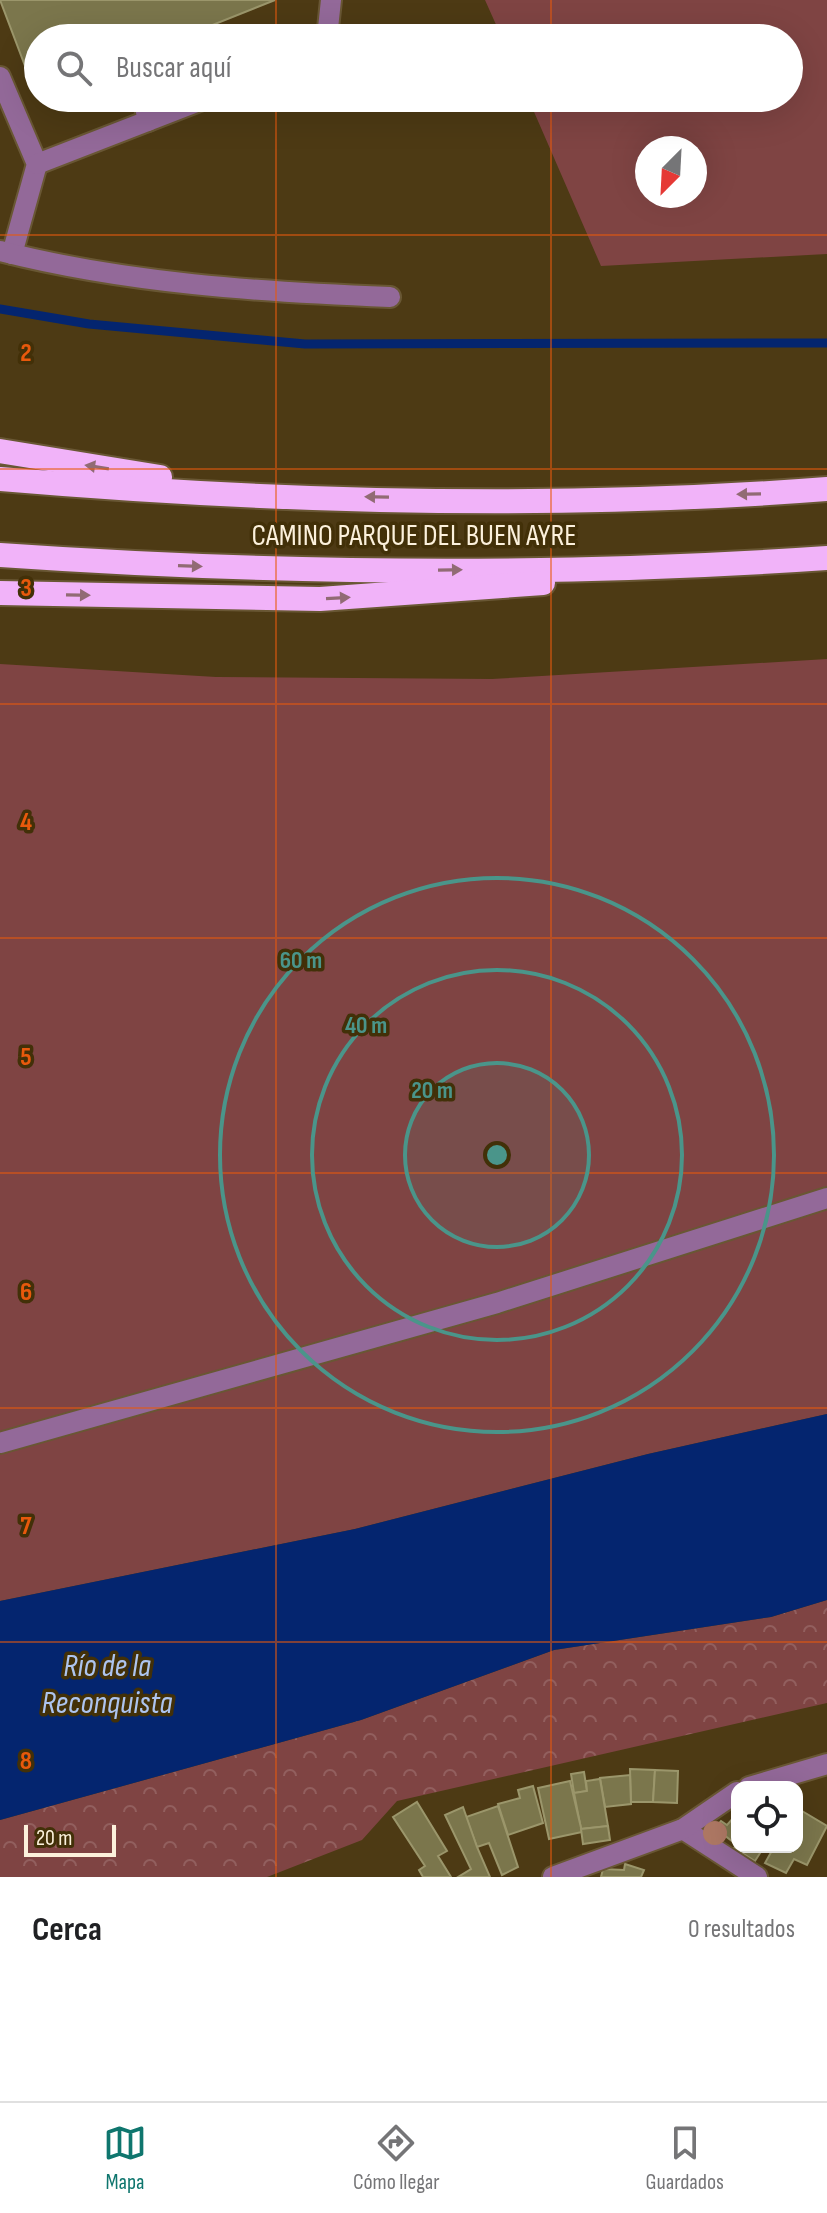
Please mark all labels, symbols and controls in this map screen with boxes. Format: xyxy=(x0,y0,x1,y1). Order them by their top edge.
search box xyxy=(24,24,803,112)
icon: search xyxy=(52,46,96,90)
text: Buscar aquí xyxy=(116,50,231,86)
north arrow xyxy=(635,136,707,208)
text: 2 xyxy=(20,338,32,369)
one-way arrow xyxy=(84,460,109,473)
one-way arrow xyxy=(736,488,761,501)
one-way arrow xyxy=(364,491,389,503)
street label: CAMINO PARQUE DEL BUEN AYRE xyxy=(251,518,577,554)
one-way arrow xyxy=(178,559,203,572)
one-way arrow xyxy=(438,564,463,577)
text: 3 xyxy=(20,573,32,604)
one-way arrow xyxy=(66,588,91,601)
one-way arrow xyxy=(326,591,351,604)
text: 4 xyxy=(20,807,32,838)
text: 60 m xyxy=(280,946,322,975)
text: 40 m xyxy=(345,1011,387,1040)
text: 5 xyxy=(20,1042,32,1073)
text: 20 m xyxy=(411,1076,453,1105)
centre of rings xyxy=(483,1141,511,1169)
text: 6 xyxy=(20,1277,32,1308)
text: 7 xyxy=(20,1511,32,1542)
water label: Río de la Reconquista xyxy=(41,1647,173,1723)
text: 8 xyxy=(20,1746,32,1777)
map controls xyxy=(731,1781,803,1853)
button: locate xyxy=(731,1781,803,1853)
scale bar xyxy=(24,1821,116,1857)
text: 20 m xyxy=(36,1825,73,1852)
text: Cerca xyxy=(32,1909,102,1950)
text: 0 resultados xyxy=(688,1914,795,1945)
tab: Mapa xyxy=(103,2121,147,2196)
tab: Cómo llegar xyxy=(353,2121,440,2196)
tab: Guardados xyxy=(646,2121,724,2196)

